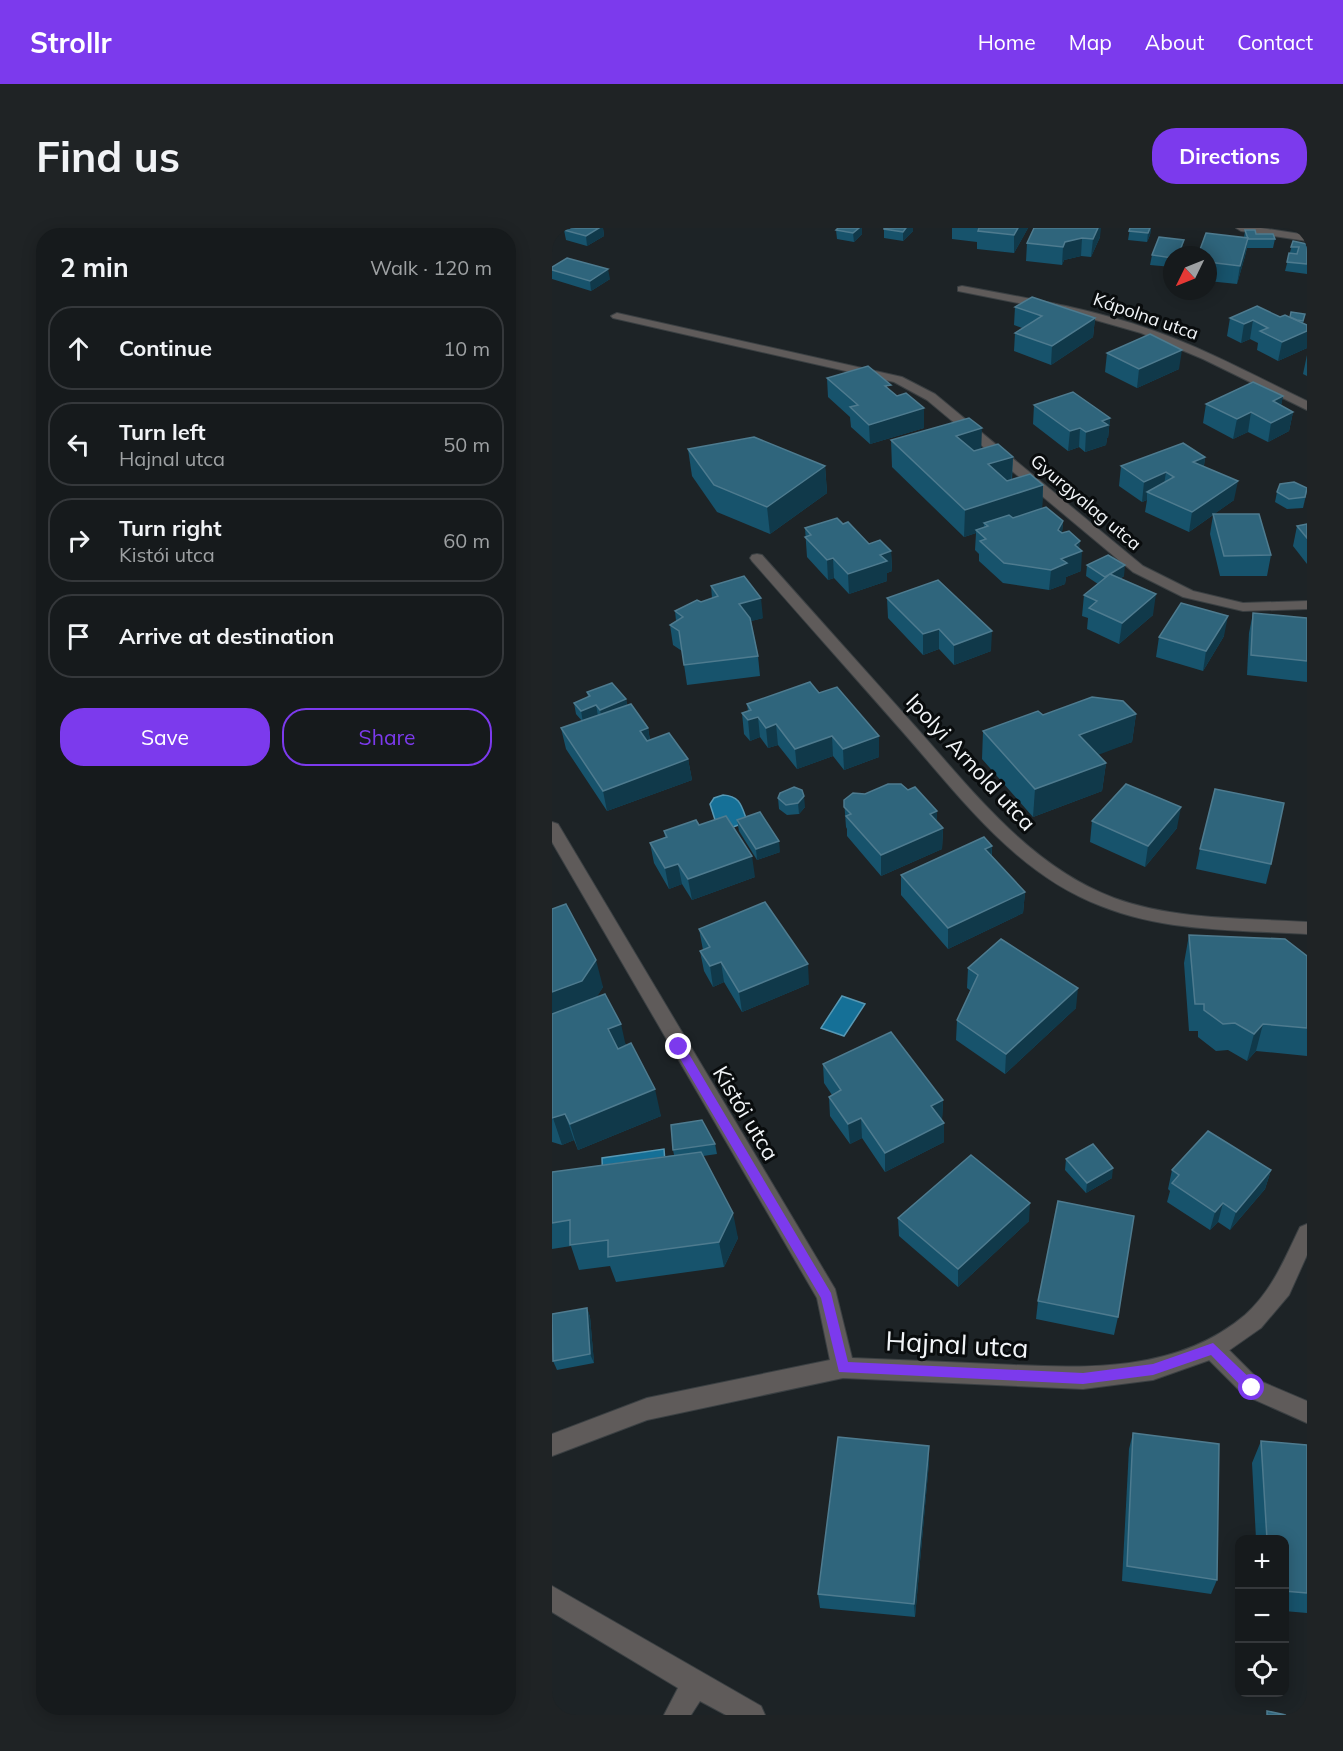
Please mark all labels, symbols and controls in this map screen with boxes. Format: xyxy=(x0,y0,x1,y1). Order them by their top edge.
text: Strollr xyxy=(30,25,112,60)
text: Home xyxy=(978,29,1036,55)
text: Map xyxy=(1069,29,1112,55)
text: About xyxy=(1145,29,1204,55)
text: Contact xyxy=(1237,29,1313,55)
button: Directions xyxy=(1152,128,1307,184)
text: Find us xyxy=(36,130,180,183)
north arrow xyxy=(1163,246,1217,300)
text: 2 min xyxy=(60,251,129,284)
text: Walk · 120 m xyxy=(370,255,492,280)
street label: Kápolna utca xyxy=(1090,287,1202,345)
icon: ahead xyxy=(62,332,95,365)
text: Continue xyxy=(119,334,212,362)
text: 10 m xyxy=(443,336,490,361)
text: Turn left xyxy=(119,418,206,446)
icon: left xyxy=(62,428,95,461)
text: 50 m xyxy=(443,432,490,457)
text: Hajnal utca xyxy=(119,446,225,471)
street label: Gyurgyalag utca xyxy=(1026,449,1146,555)
text: Turn right xyxy=(119,514,222,542)
icon: right xyxy=(62,524,95,557)
text: 60 m xyxy=(443,528,490,553)
text: Kistói utca xyxy=(119,542,215,567)
icon: arrive xyxy=(62,620,95,653)
text: Arrive at destination xyxy=(119,622,334,650)
street label: Ipolyi Arnold utca xyxy=(900,688,1042,836)
button: Save xyxy=(60,708,270,766)
button: Share xyxy=(282,708,492,766)
route end xyxy=(665,1033,691,1059)
street label: Kistói utca xyxy=(707,1061,785,1165)
street label: Hajnal utca xyxy=(885,1323,1029,1365)
route start xyxy=(1238,1374,1264,1400)
map controls xyxy=(1235,1535,1289,1697)
button: + xyxy=(1235,1535,1289,1589)
button: − xyxy=(1235,1589,1289,1643)
button: locate xyxy=(1235,1643,1289,1697)

